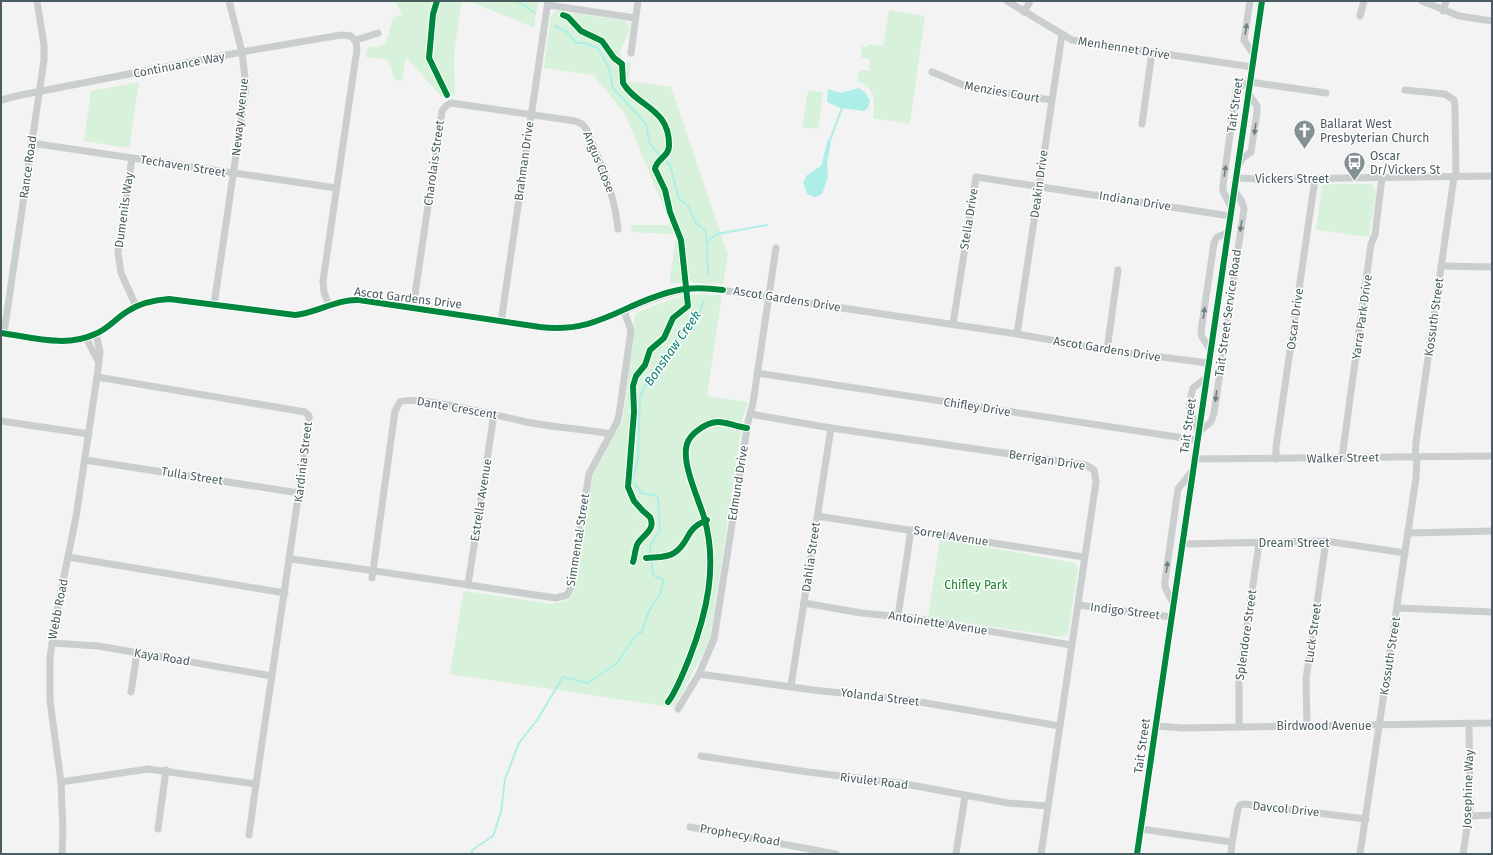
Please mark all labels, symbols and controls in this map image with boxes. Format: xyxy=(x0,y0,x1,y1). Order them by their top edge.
one-way arrow xyxy=(1243,23,1249,35)
street label: Menhennet Drive xyxy=(1077,34,1171,62)
street label: Continuance Way xyxy=(132,49,226,81)
street label: Tait Street xyxy=(1224,76,1246,134)
street label: Neway Avenue xyxy=(229,77,251,157)
street label: Menzies Court xyxy=(963,78,1041,106)
place label: Ballarat West Presbyterian Church xyxy=(1320,117,1429,145)
church icon: Ballarat West Presbyterian Church xyxy=(1291,118,1317,151)
street label: Charolais Street xyxy=(421,119,447,207)
street label: Brahman Drive xyxy=(511,120,537,202)
one-way arrow xyxy=(1252,123,1258,135)
street label: Angus Close xyxy=(580,129,618,195)
street label: Rance Road xyxy=(17,135,39,199)
street label: Deakin Drive xyxy=(1027,149,1051,219)
place label: Oscar Dr/Vickers St xyxy=(1370,149,1441,177)
bus stop icon: Oscar Dr/Vickers St xyxy=(1342,150,1368,183)
street label: Techaven Street xyxy=(139,152,227,180)
one-way arrow xyxy=(1222,165,1228,177)
street label: Dumenils Way xyxy=(112,171,136,249)
street label: Vickers Street xyxy=(1255,172,1330,186)
street label: Stella Drive xyxy=(957,187,981,251)
street label: Indiana Drive xyxy=(1098,188,1172,214)
one-way arrow xyxy=(1238,220,1244,232)
street label: Tait Street Service Road xyxy=(1212,248,1244,378)
street label: Yarra Park Drive xyxy=(1349,274,1375,360)
street label: Kossuth Street xyxy=(1422,276,1447,357)
street label: Ascot Gardens Drive xyxy=(353,284,463,312)
street label: Ascot Gardens Drive xyxy=(732,284,842,314)
street label: Oscar Drive xyxy=(1284,287,1306,351)
one-way arrow xyxy=(1201,307,1207,319)
water label: Bonshaw Creek xyxy=(641,308,704,389)
street label: Ascot Gardens Drive xyxy=(1052,334,1162,364)
one-way arrow xyxy=(1213,390,1219,402)
street label: Dante Crescent xyxy=(416,394,499,422)
street label: Chifley Drive xyxy=(942,395,1012,419)
street label: Tait Street xyxy=(1177,397,1199,455)
street label: Kardinia Street xyxy=(291,420,315,503)
street label: Edmund Drive xyxy=(725,444,751,522)
street label: Berrigan Drive xyxy=(1008,447,1086,473)
street label: Walker Street xyxy=(1307,450,1380,466)
street label: Estrella Avenue xyxy=(468,458,494,542)
street label: Tulla Street xyxy=(160,464,224,488)
street label: Simmental Street xyxy=(564,492,592,588)
street label: Dahlia Street xyxy=(799,521,823,593)
street label: Sorrel Avenue xyxy=(913,523,989,549)
street label: Dream Street xyxy=(1259,536,1330,550)
one-way arrow xyxy=(1164,560,1170,573)
street label: Webb Road xyxy=(45,578,71,640)
park label: Chifley Park xyxy=(944,578,1008,592)
street label: Splendore Street xyxy=(1233,588,1259,681)
street label: Indigo Street xyxy=(1089,600,1161,622)
street label: Luck Street xyxy=(1302,601,1324,664)
street label: Antoinette Avenue xyxy=(887,608,989,638)
street label: Kossuth Street xyxy=(1377,615,1403,696)
street label: Kaya Road xyxy=(133,646,191,668)
street label: Yolanda Street xyxy=(840,685,921,709)
street label: Tait Street xyxy=(1131,717,1153,775)
street label: Birdwood Avenue xyxy=(1277,719,1371,733)
street label: Josephine Way xyxy=(1460,749,1476,829)
street label: Rivulet Road xyxy=(839,770,909,792)
street label: Davcol Drive xyxy=(1252,799,1320,819)
street label: Prophecy Road xyxy=(699,821,781,849)

